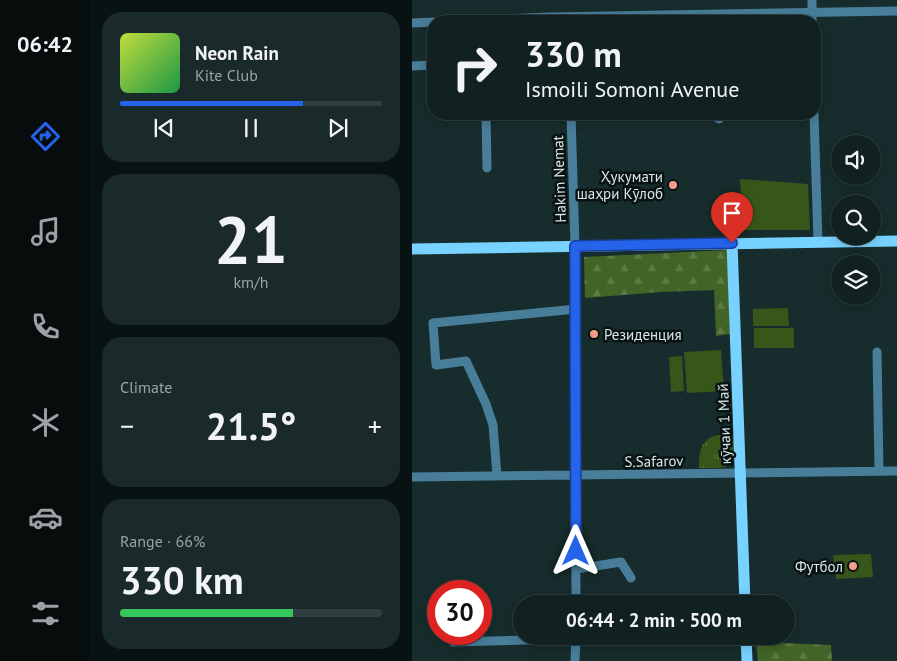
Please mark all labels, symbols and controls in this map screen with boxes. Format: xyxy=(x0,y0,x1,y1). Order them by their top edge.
text: 06:42 xyxy=(17,30,73,58)
text: 330 m xyxy=(525,31,622,77)
icon: right xyxy=(442,35,507,100)
text: Neon Rain xyxy=(195,41,279,65)
text: Kite Club xyxy=(195,65,258,85)
text: Ismoili Somoni Avenue xyxy=(525,75,739,103)
icon: previous xyxy=(150,114,178,142)
icon: pause xyxy=(237,114,265,142)
icon: next xyxy=(324,114,352,142)
icon: directions xyxy=(28,119,63,154)
street label: Hakim Nemat xyxy=(548,135,570,223)
map controls xyxy=(831,135,881,305)
button: sound xyxy=(831,135,881,185)
place label: Ҳукумати шаҳри Кӯлоб xyxy=(577,167,663,203)
marker: Ҳукумати шаҳри Кӯлоб xyxy=(667,179,679,191)
pin xyxy=(711,192,753,243)
button: search xyxy=(831,195,881,245)
text: 21 xyxy=(214,197,288,281)
icon: arrive xyxy=(718,199,746,227)
icon: music xyxy=(28,214,63,249)
button: layers xyxy=(831,255,881,305)
text: km/h xyxy=(233,272,269,292)
icon: phone xyxy=(28,309,63,344)
place label: Резиденция xyxy=(604,325,682,344)
marker: Резиденция xyxy=(588,328,600,340)
text: Climate xyxy=(120,377,172,397)
street label: кӯчаи 1 Май xyxy=(713,383,735,465)
text: 21.5° xyxy=(206,401,296,450)
icon: climate xyxy=(28,405,63,440)
text: − xyxy=(120,407,134,444)
text: + xyxy=(368,407,382,444)
street label: S.Safarov xyxy=(624,451,684,471)
icon: car xyxy=(28,500,63,535)
position arrow xyxy=(549,524,601,576)
text: Range · 66% xyxy=(120,531,205,551)
text: 330 km xyxy=(120,555,244,604)
place label: Футбол xyxy=(795,557,843,576)
marker: Футбол xyxy=(847,560,859,572)
speed limit sign: 30 xyxy=(427,580,492,645)
icon: filters xyxy=(28,596,63,631)
text: 06:44 · 2 min · 500 m xyxy=(566,608,742,632)

